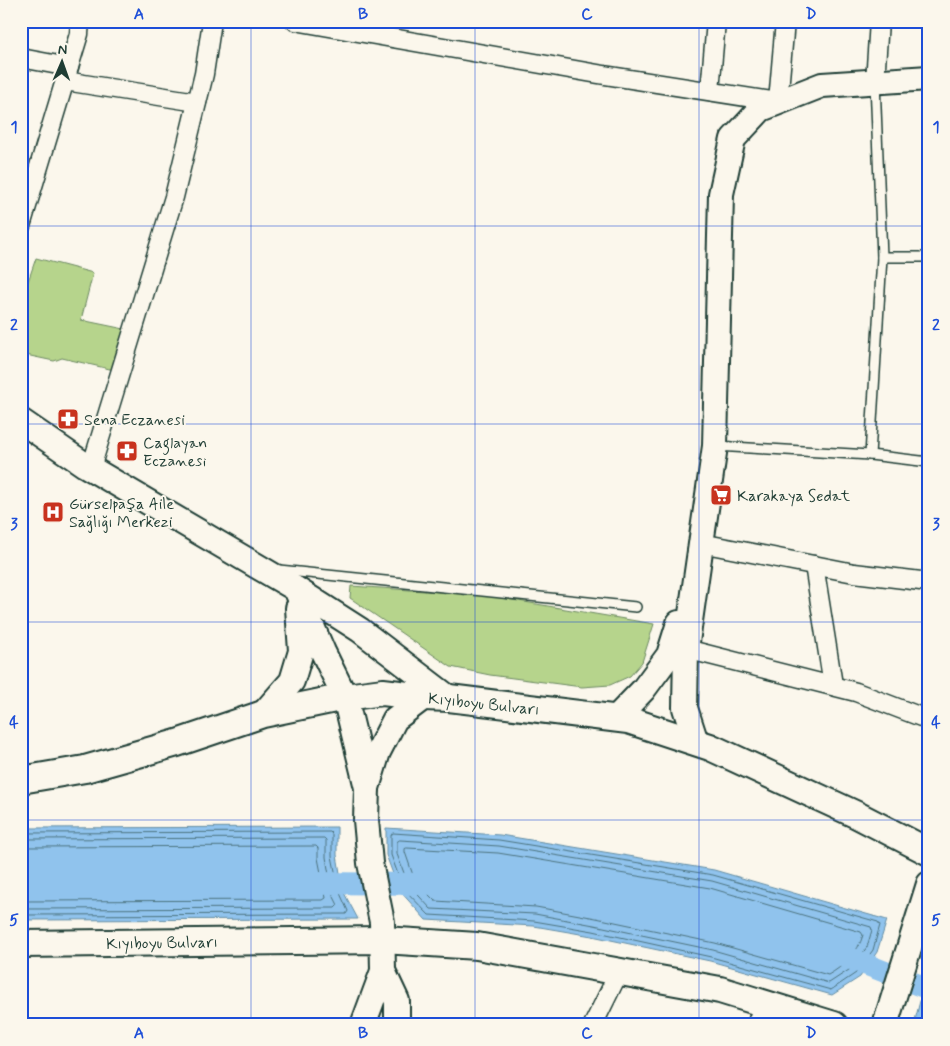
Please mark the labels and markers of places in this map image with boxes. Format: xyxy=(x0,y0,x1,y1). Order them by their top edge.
pharmacy icon: Sena Eczanesi xyxy=(56,407,80,431)
place label: Sena Eczanesi xyxy=(84,410,185,431)
place label: Caglayan Eczanesi xyxy=(143,433,207,472)
pharmacy icon: Caglayan Eczanesi xyxy=(115,439,139,463)
supermarket icon: Karakaya Sedat xyxy=(709,483,733,507)
place label: Karakaya Sedat xyxy=(737,486,851,507)
place label: Gürselpaşa Aile Sağlığı Merkezi xyxy=(69,494,174,533)
hospital icon: Gürselpaşa Aile Sağlığı Merkezi xyxy=(41,500,65,524)

